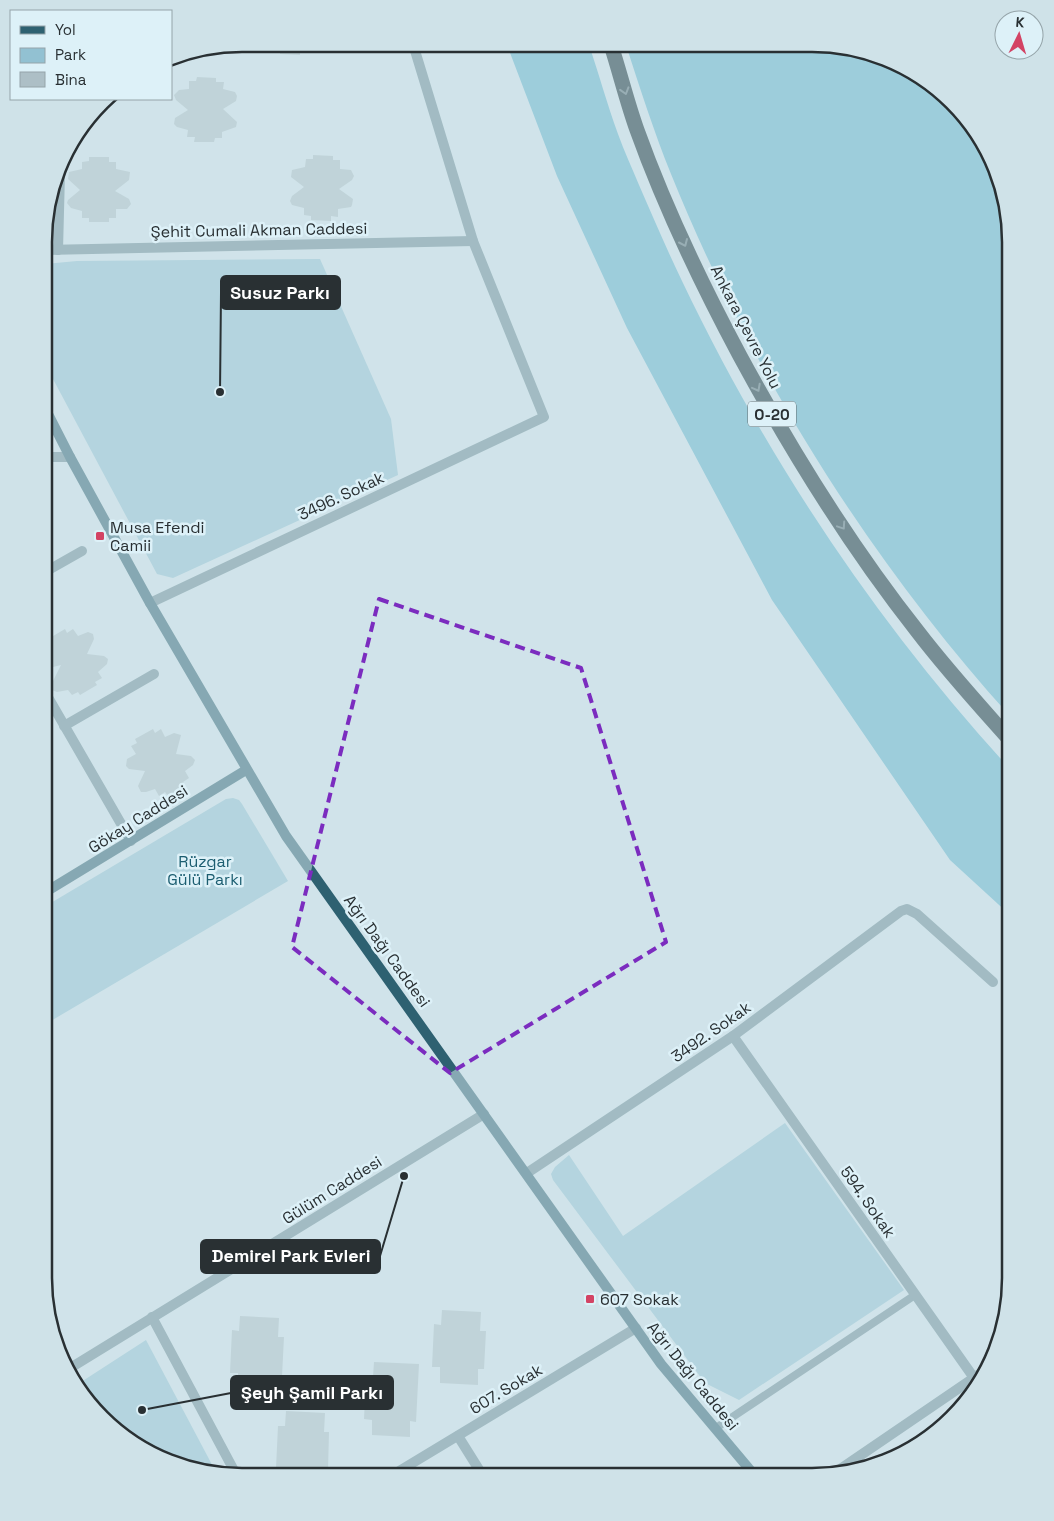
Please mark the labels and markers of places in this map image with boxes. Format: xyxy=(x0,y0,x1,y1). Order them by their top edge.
callout: Susuz Parkı xyxy=(221,276,340,309)
place label: Musa Efendi Camii xyxy=(110,517,205,556)
marker: Musa Efendi Camii xyxy=(94,530,106,542)
callout: Demirel Park Evleri xyxy=(201,1240,380,1273)
place label: 607 Sokak xyxy=(600,1289,679,1310)
marker: 607 Sokak xyxy=(584,1293,596,1305)
callout: Şeyh Şamil Parkı xyxy=(231,1376,393,1409)

